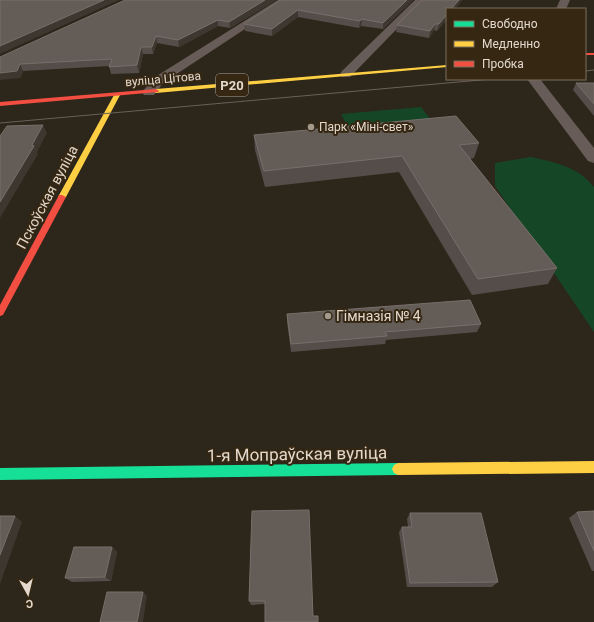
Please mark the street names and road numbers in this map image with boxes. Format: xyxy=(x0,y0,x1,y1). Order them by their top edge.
street label: вуліца Цітова xyxy=(124,69,202,89)
road number: Р20 xyxy=(216,74,248,96)
street label: Пскоўская вуліца xyxy=(13,143,81,251)
street label: 1-я Мопраўская вуліца xyxy=(207,442,387,466)

